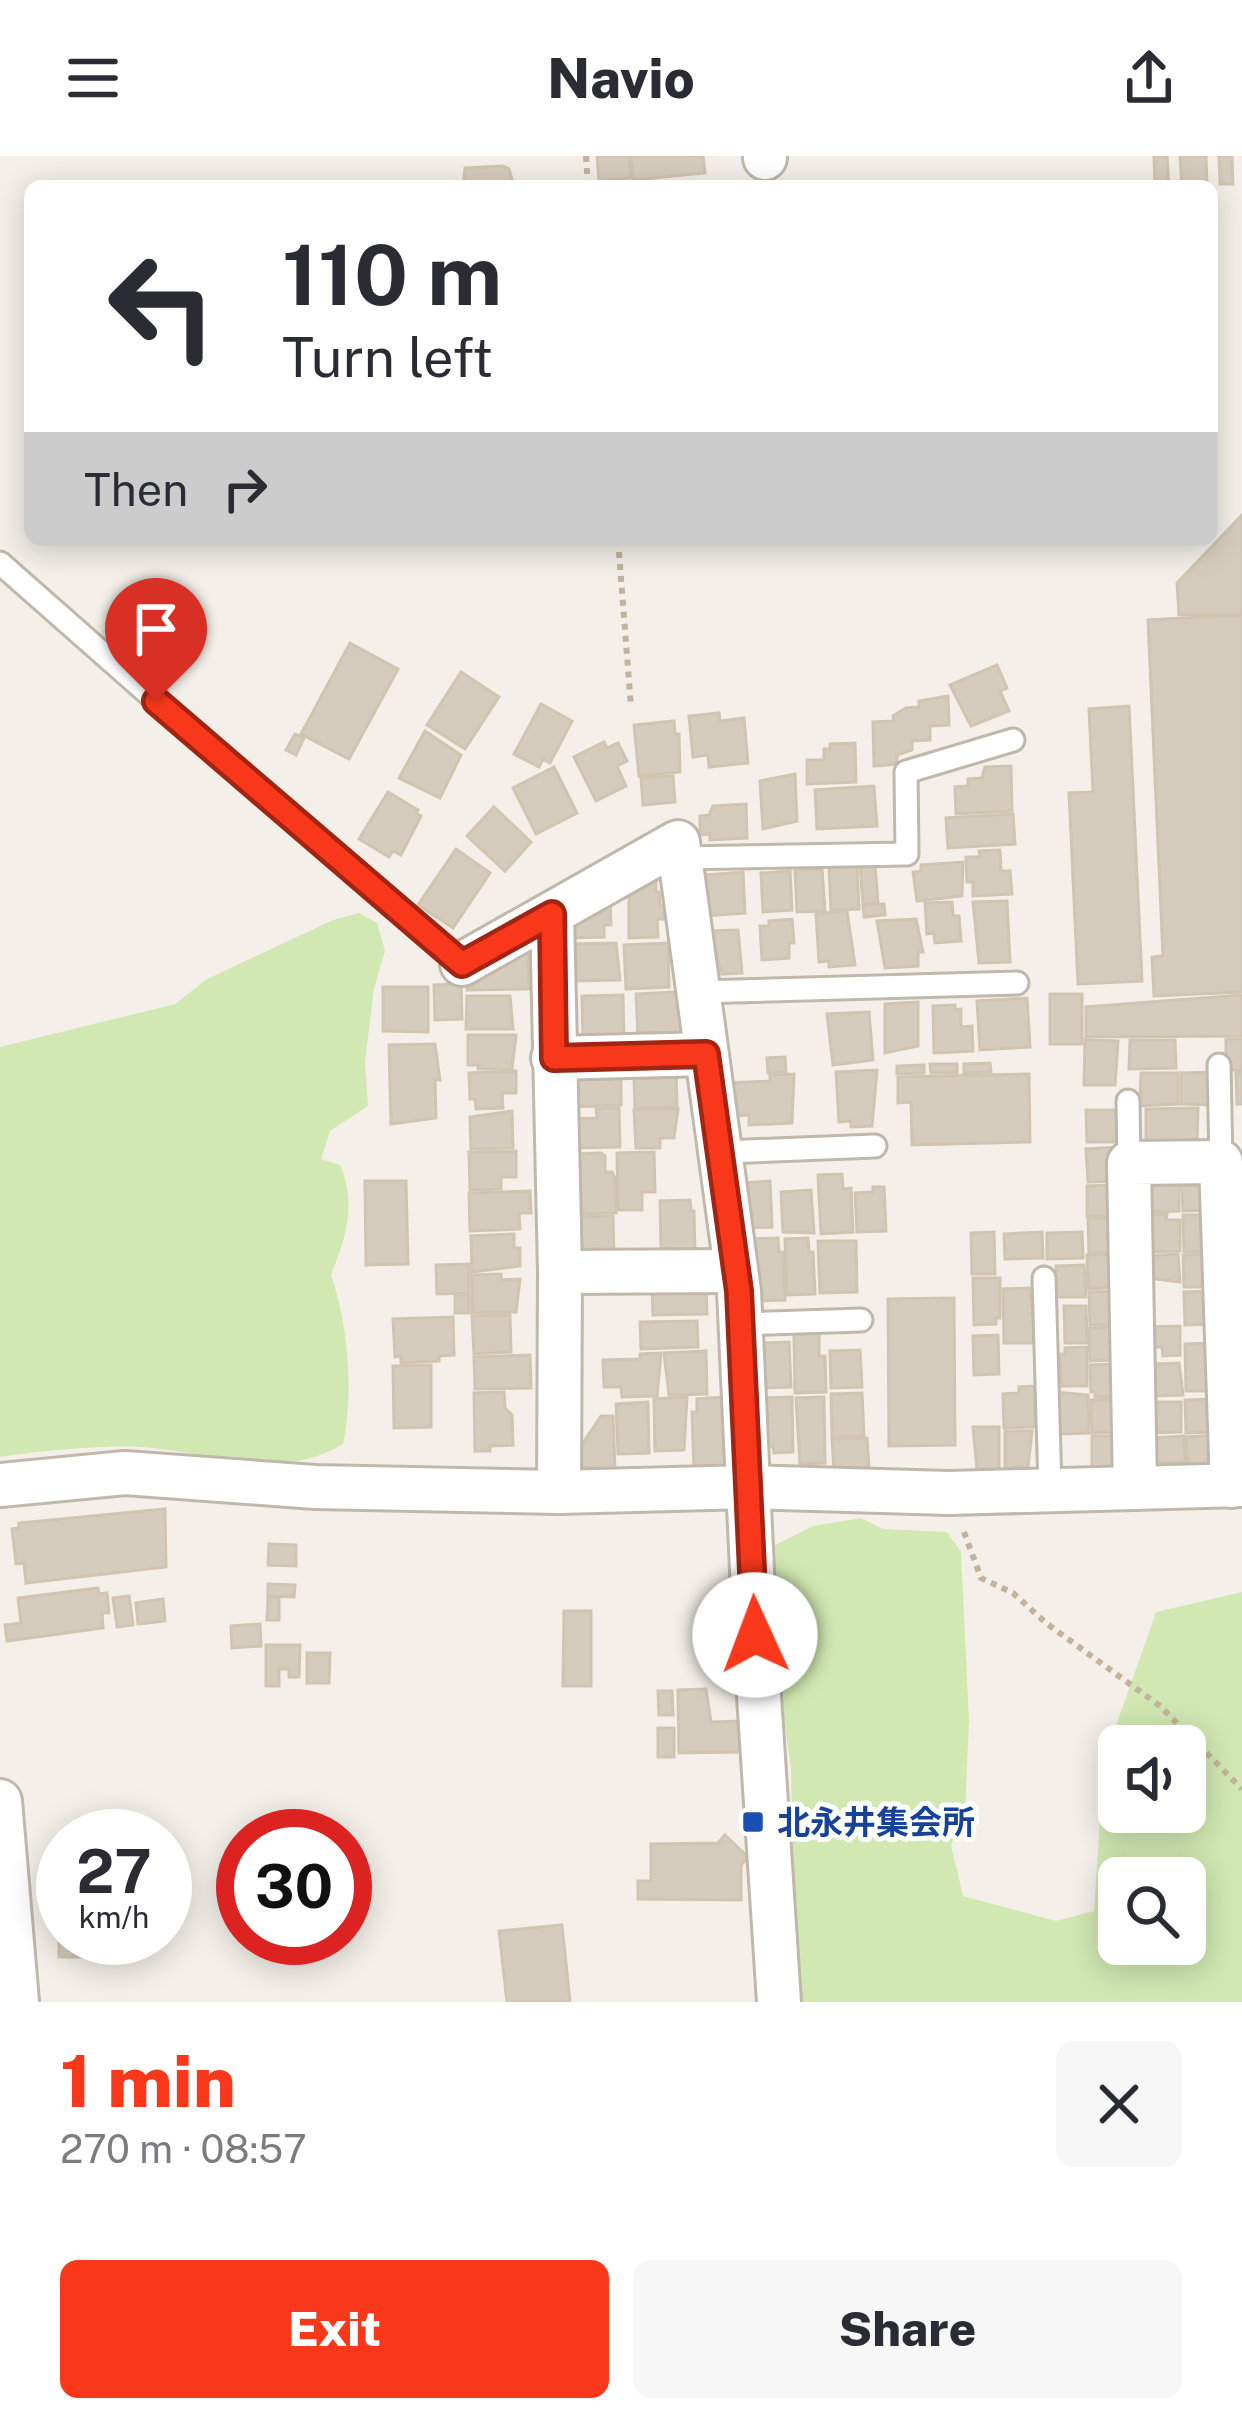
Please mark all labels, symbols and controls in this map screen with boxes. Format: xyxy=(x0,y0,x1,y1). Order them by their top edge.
icon: menu xyxy=(60,45,126,111)
icon: share xyxy=(1116,45,1182,111)
text: Navio xyxy=(547,47,695,110)
text: 110 m xyxy=(282,225,502,324)
icon: left xyxy=(84,228,240,384)
text: Turn left xyxy=(282,326,493,389)
icon: right xyxy=(212,456,278,522)
text: Then xyxy=(84,463,188,516)
pin xyxy=(105,578,207,701)
icon: arrive xyxy=(123,596,189,662)
position arrow xyxy=(692,1572,818,1698)
map controls xyxy=(1098,1725,1206,1965)
button: sound xyxy=(1098,1725,1206,1833)
place label: 北永井集会所 xyxy=(777,1803,975,1841)
speed limit sign: 30 xyxy=(216,1809,372,1965)
marker: 北永井集会所 xyxy=(740,1809,766,1835)
text: 27 xyxy=(76,1836,152,1907)
button: search xyxy=(1098,1857,1206,1965)
text: km/h xyxy=(79,1899,149,1935)
text: 1 min xyxy=(60,2039,236,2123)
button: close xyxy=(1056,2041,1182,2167)
text: 270 m · 08:57 xyxy=(60,2126,307,2172)
button: Exit xyxy=(60,2260,609,2398)
button: Share xyxy=(633,2260,1182,2398)

